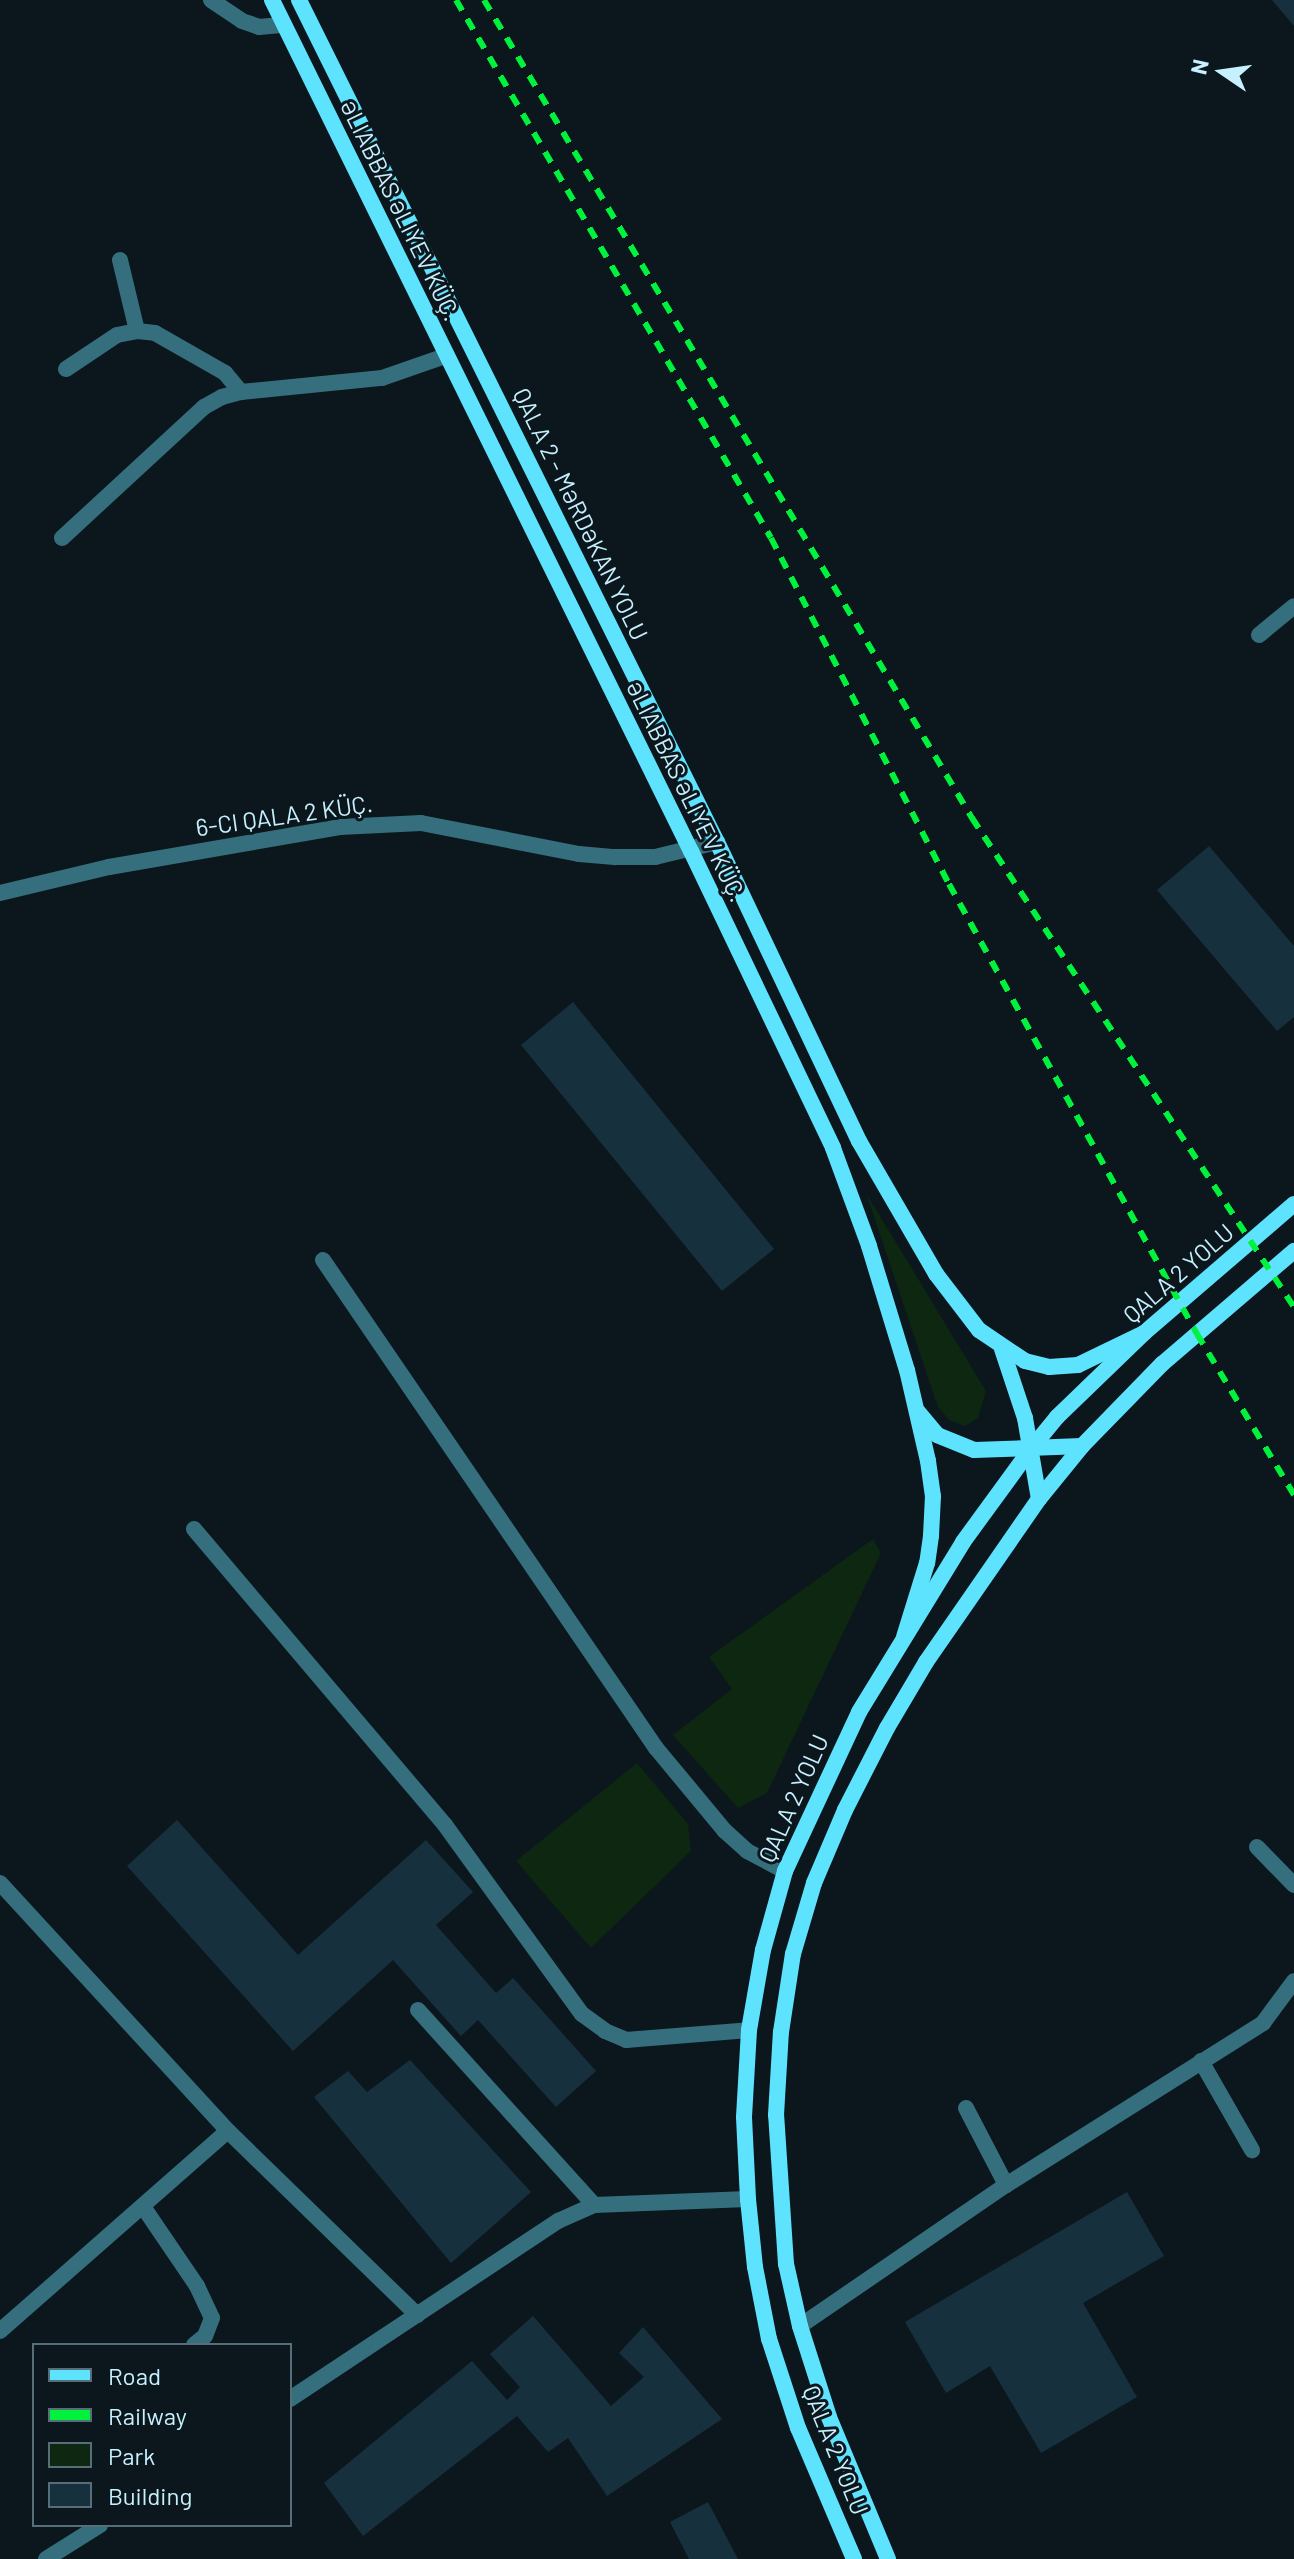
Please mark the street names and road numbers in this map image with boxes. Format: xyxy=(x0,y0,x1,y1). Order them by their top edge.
street label: ƏLIABBAS ƏLIYEV KÜÇ. xyxy=(335,95,467,325)
street label: QALA 2 - MƏRDƏKAN YOLU xyxy=(507,383,655,645)
street label: ƏLIABBAS ƏLIYEV KÜÇ. xyxy=(621,676,753,906)
street label: 6-CI QALA 2 KÜÇ. xyxy=(194,788,374,842)
street label: QALA 2 YOLU xyxy=(1117,1217,1239,1329)
street label: QALA 2 YOLU xyxy=(752,1730,834,1866)
street label: QALA 2 YOLU xyxy=(797,2381,875,2519)

